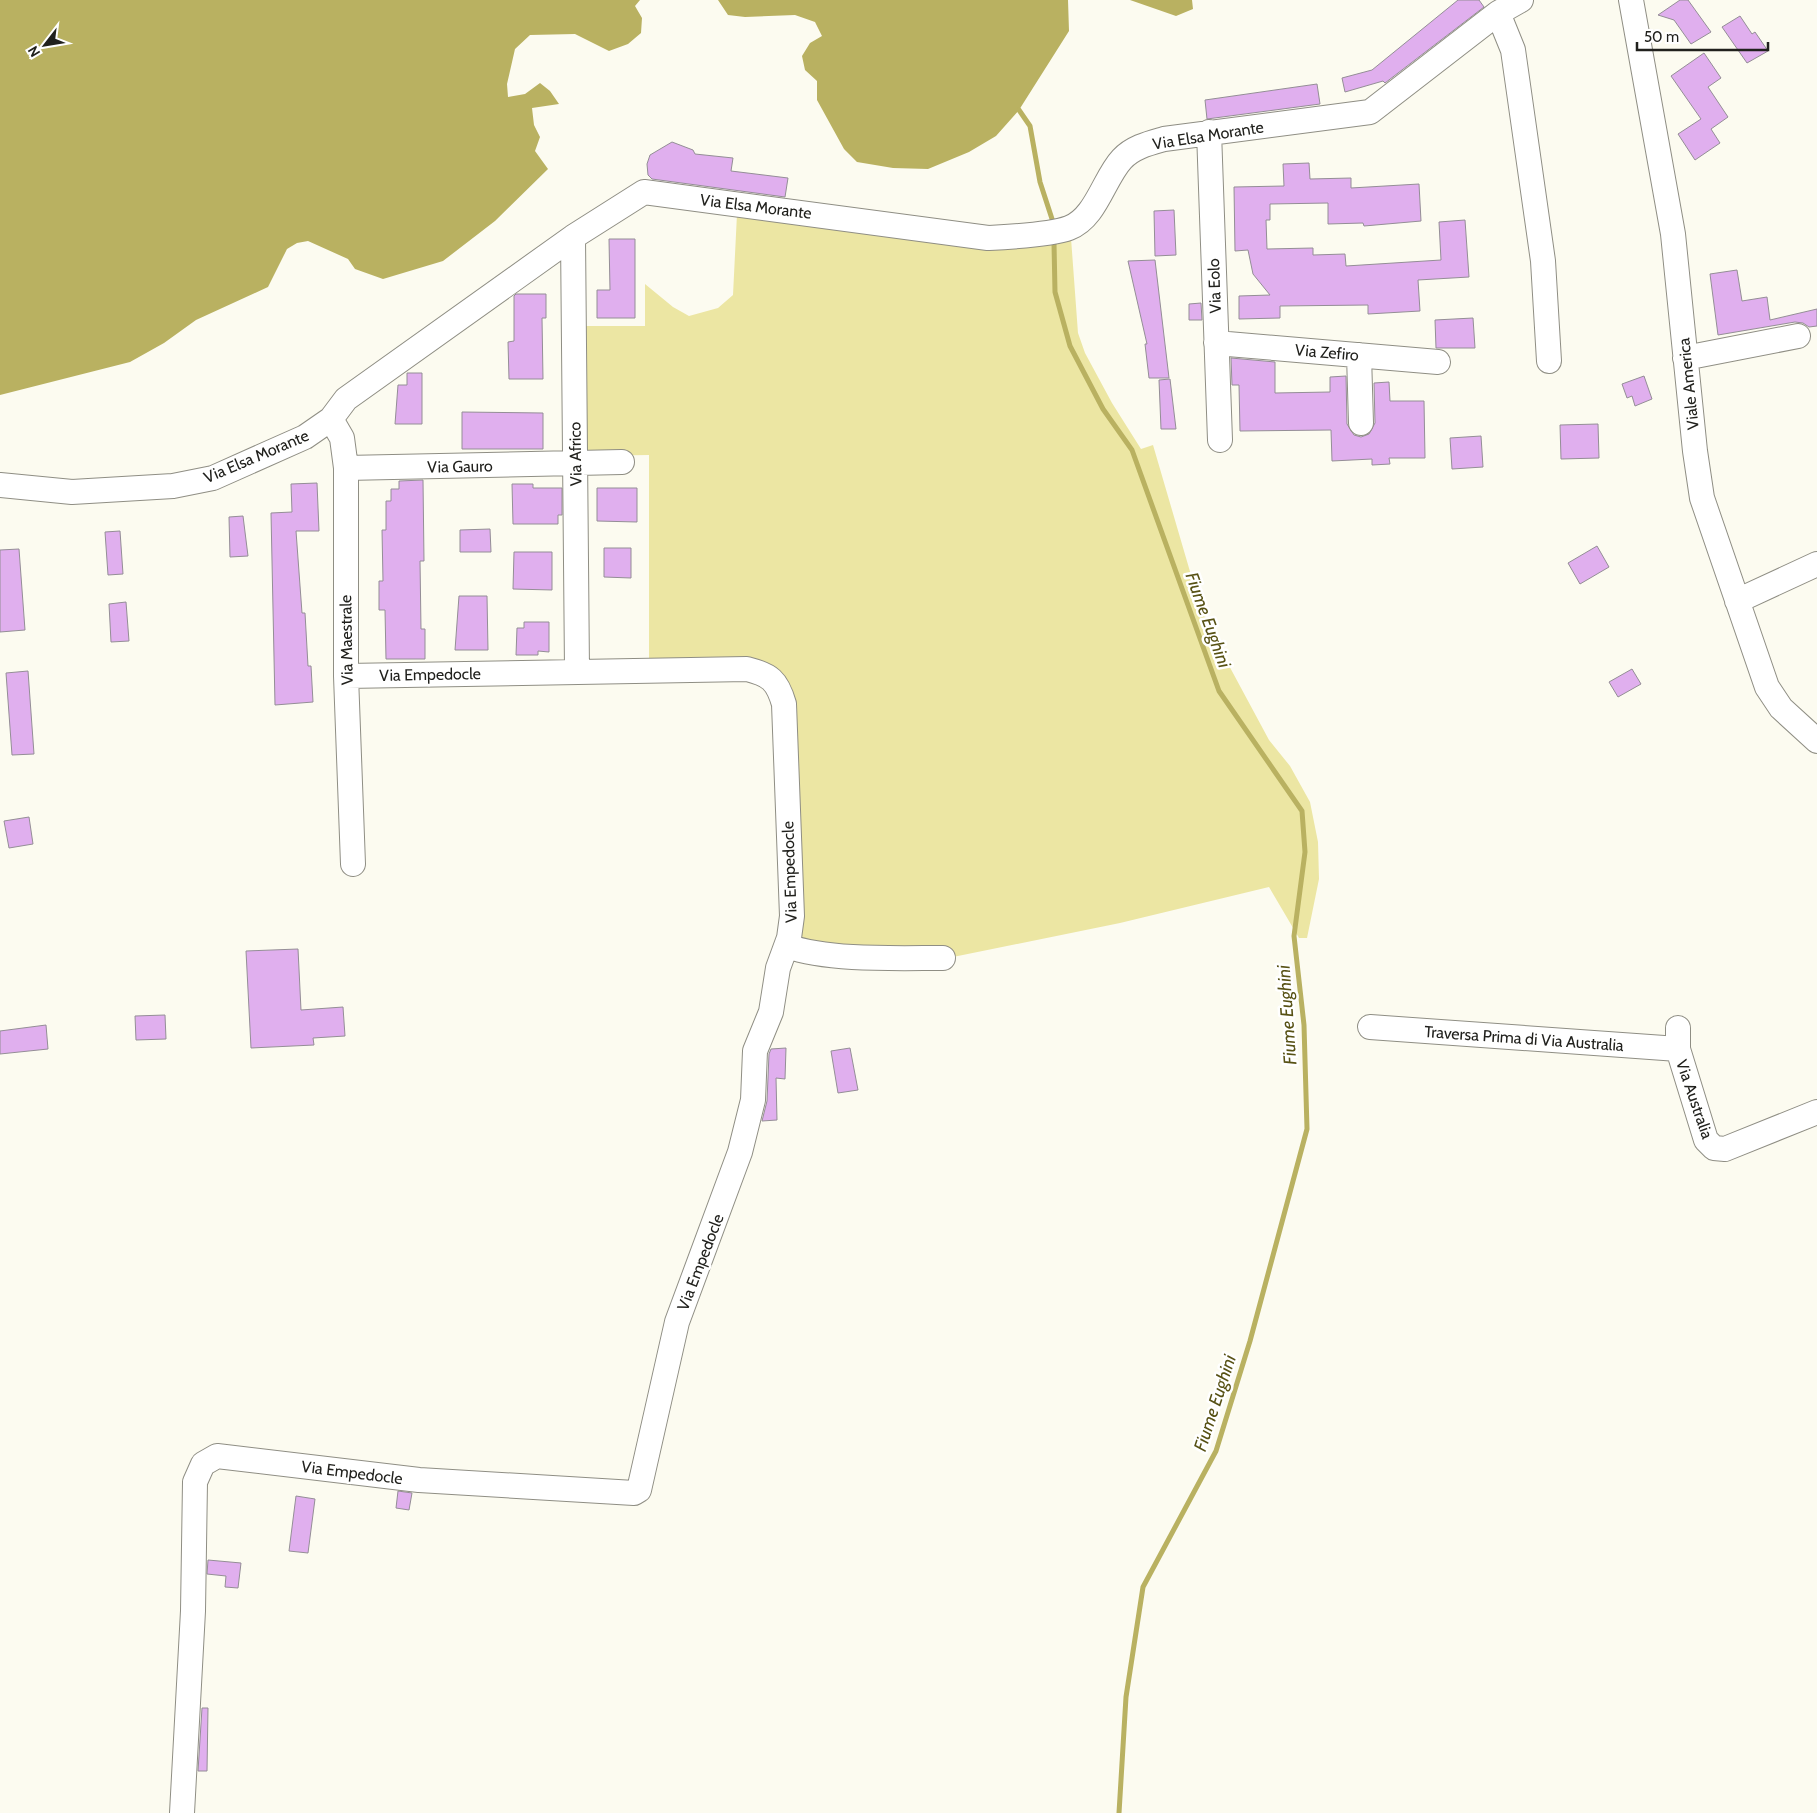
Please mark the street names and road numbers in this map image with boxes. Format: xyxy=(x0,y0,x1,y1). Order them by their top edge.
street label: Via Elsa Morante xyxy=(1151,117,1265,154)
street label: Via Elsa Morante xyxy=(699,190,813,223)
street label: Via Eolo xyxy=(1204,258,1225,314)
street label: Viale America xyxy=(1674,337,1703,431)
street label: Via Zefiro xyxy=(1294,340,1360,365)
street label: Via Africo xyxy=(565,421,586,486)
street label: Via Elsa Morante xyxy=(201,426,312,487)
street label: Via Gauro xyxy=(427,456,493,477)
street label: Via Maestrale xyxy=(336,595,357,685)
street label: Via Empedocle xyxy=(379,664,481,685)
street label: Via Empedocle xyxy=(778,821,801,923)
street label: Traversa Prima di Via Australia xyxy=(1424,1022,1625,1055)
street label: Via Australia xyxy=(1672,1057,1717,1142)
street label: Via Empedocle xyxy=(673,1211,728,1313)
street label: Via Empedocle xyxy=(300,1457,404,1488)

